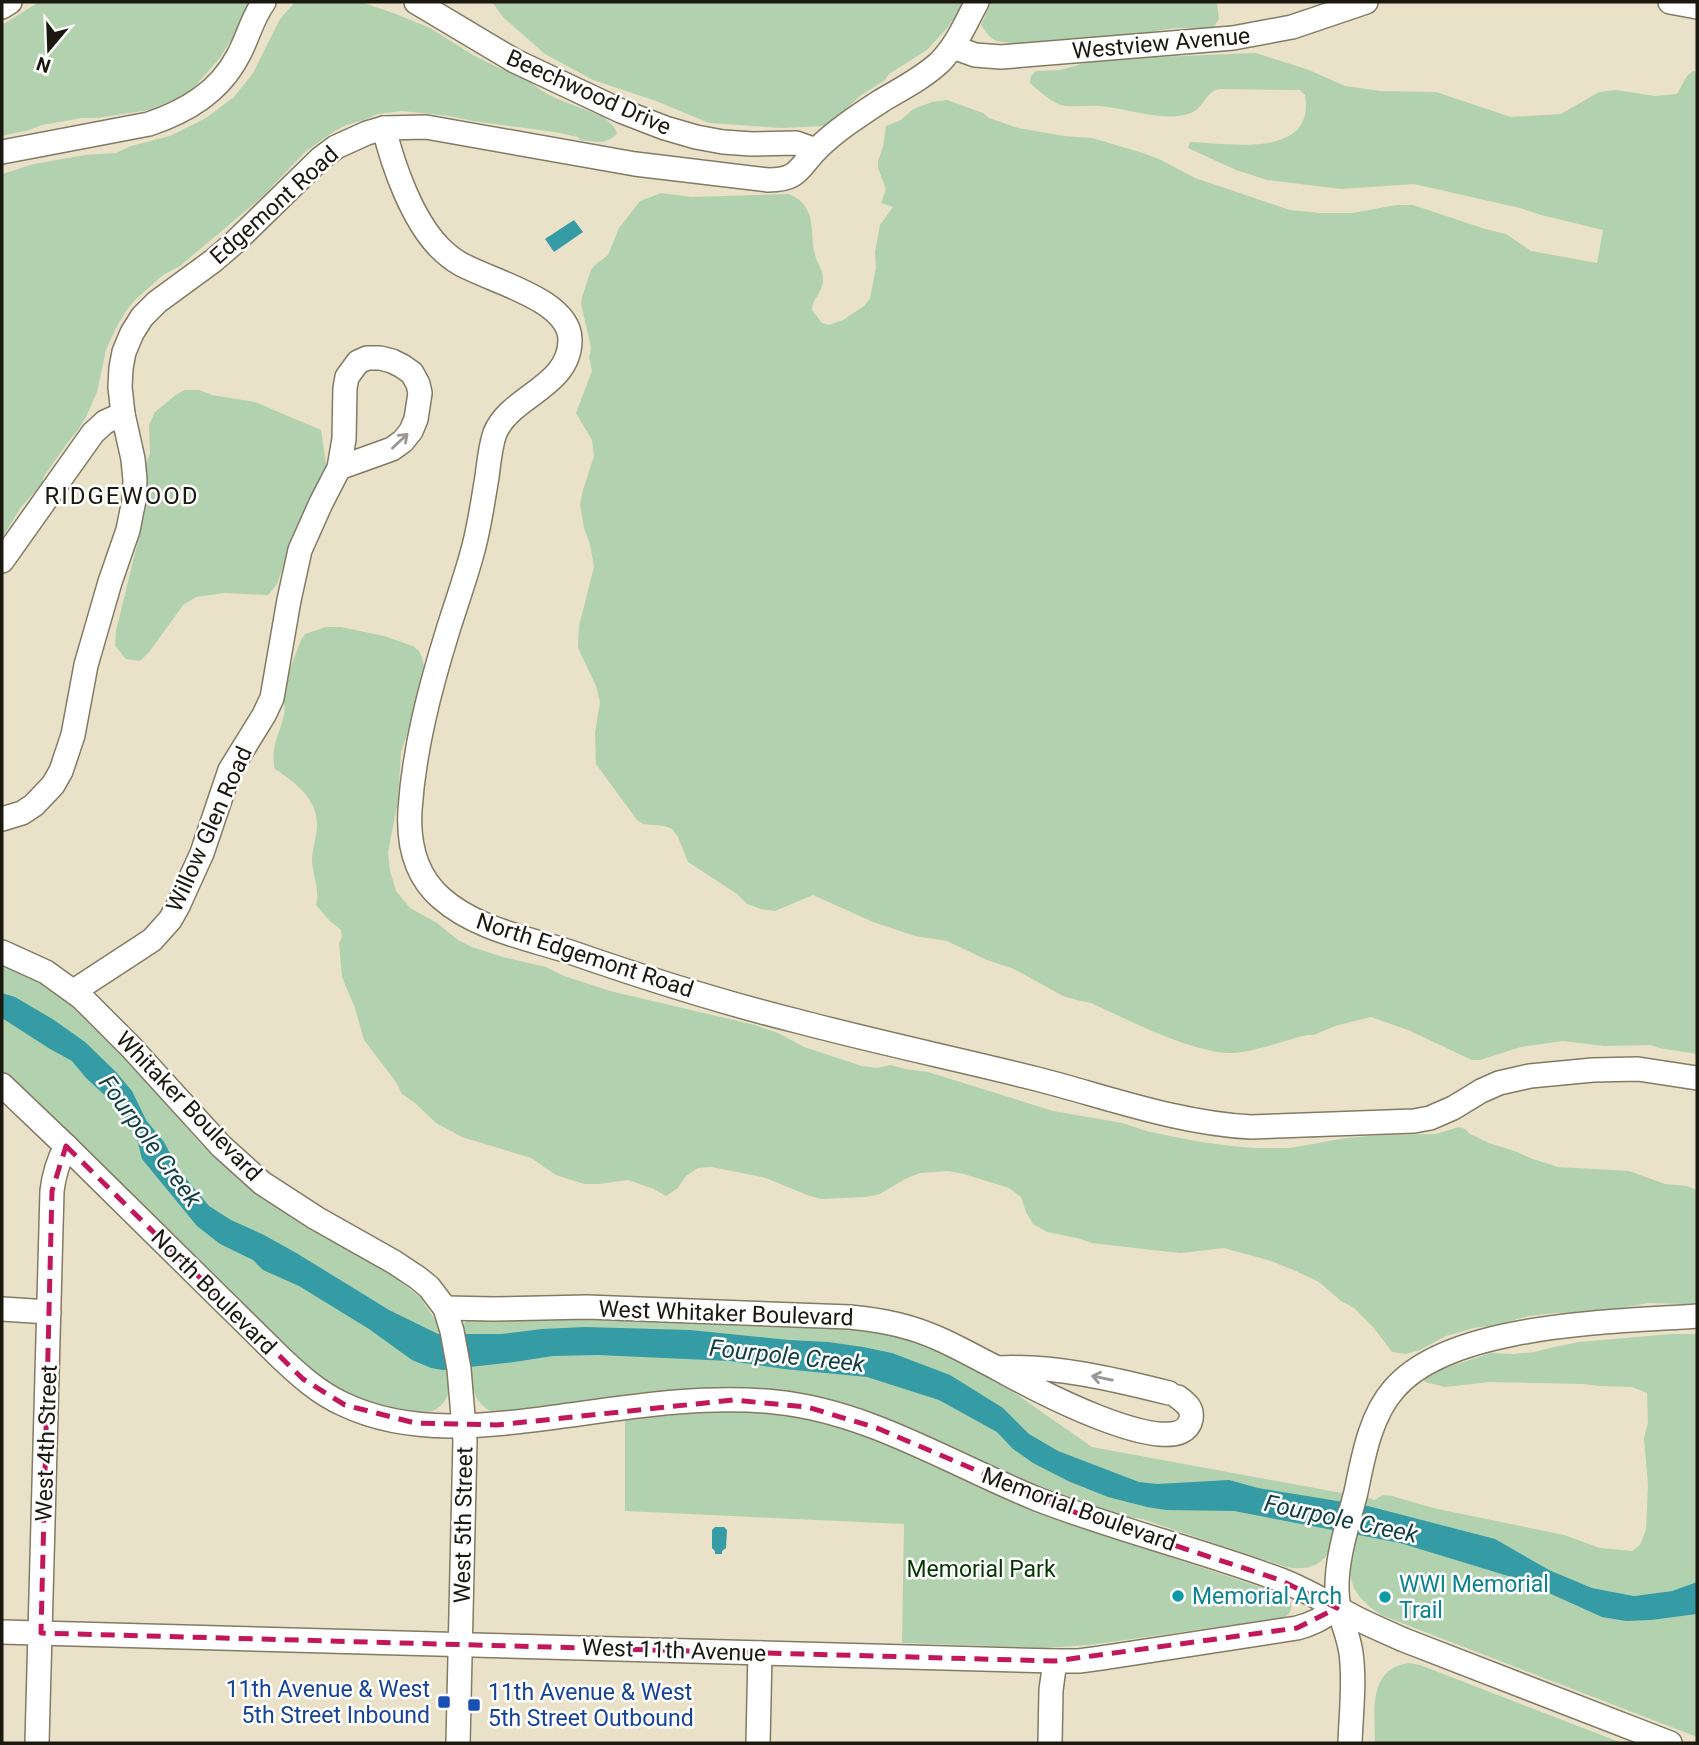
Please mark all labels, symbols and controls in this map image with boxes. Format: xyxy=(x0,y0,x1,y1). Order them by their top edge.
north arrow xyxy=(14,14,84,84)
street label: Westview Avenue xyxy=(1071,22,1251,65)
street label: Beechwood Drive xyxy=(502,44,675,141)
text: N xyxy=(34,52,54,78)
street label: Edgemont Road xyxy=(205,141,344,270)
one-way arrow xyxy=(392,433,409,450)
district label: RIDGEWOOD xyxy=(44,482,200,510)
street label: Willow Glen Road xyxy=(161,742,258,916)
street label: North Edgemont Road xyxy=(473,908,697,1003)
street label: Whitaker Boulevard xyxy=(110,1026,267,1187)
water label: Fourpole Creek xyxy=(93,1070,208,1213)
street label: North Boulevard xyxy=(146,1224,282,1360)
street label: West Whitaker Boulevard xyxy=(598,1296,854,1331)
water label: Fourpole Creek xyxy=(708,1334,867,1378)
street label: West 4th Street xyxy=(30,1364,63,1522)
one-way arrow xyxy=(1091,1370,1114,1384)
street label: West 5th Street xyxy=(449,1446,478,1604)
street label: Memorial Boulevard xyxy=(978,1462,1180,1557)
water label: Fourpole Creek xyxy=(1262,1489,1421,1549)
park label: Memorial Park xyxy=(906,1556,1056,1583)
place label: WWI Memorial Trail xyxy=(1399,1571,1549,1624)
place label: Memorial Arch xyxy=(1192,1583,1342,1610)
marker: Memorial Arch xyxy=(1170,1588,1186,1604)
marker: WWI Memorial Trail xyxy=(1377,1589,1393,1605)
street label: West 11th Avenue xyxy=(581,1634,767,1667)
place label: 11th Avenue & West 5th Street Inbound xyxy=(226,1676,430,1729)
place label: 11th Avenue & West 5th Street Outbound xyxy=(488,1679,694,1732)
marker: 11th Avenue & West 5th Street Inbound xyxy=(436,1694,452,1710)
marker: 11th Avenue & West 5th Street Outbound xyxy=(466,1697,482,1713)

